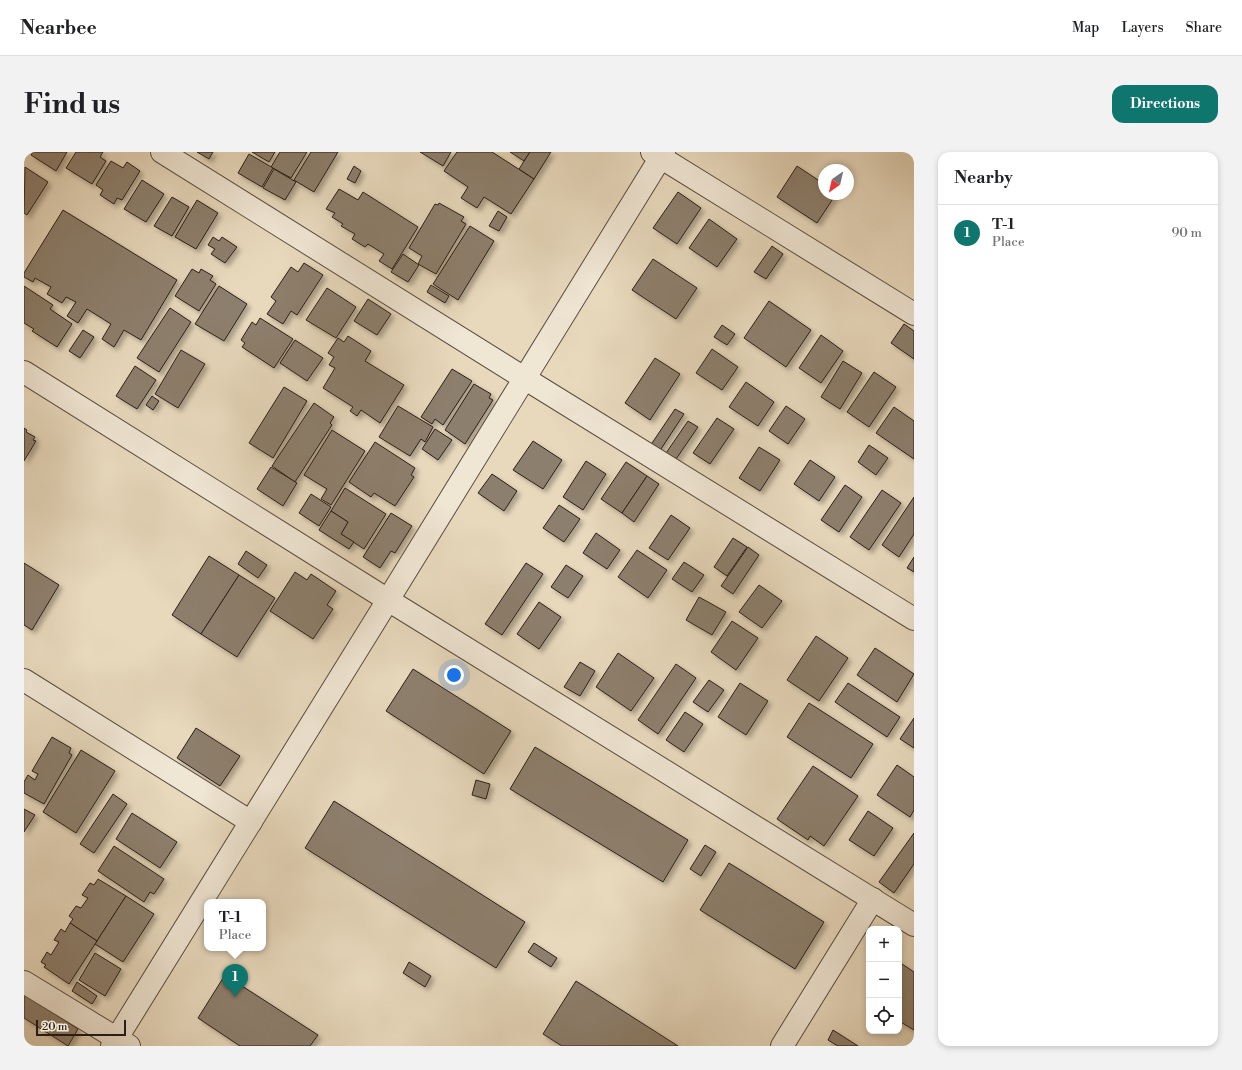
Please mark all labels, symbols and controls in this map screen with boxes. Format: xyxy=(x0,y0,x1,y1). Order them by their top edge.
text: Nearbee xyxy=(20,16,97,40)
text: Map xyxy=(1072,19,1099,37)
text: Layers xyxy=(1121,19,1164,37)
text: Share xyxy=(1186,19,1222,37)
button: Directions xyxy=(1112,85,1218,123)
text: Find us xyxy=(24,87,120,122)
north arrow xyxy=(818,164,854,200)
text: Nearby xyxy=(954,167,1013,189)
text: T-1 xyxy=(992,215,1015,234)
text: 1 xyxy=(964,225,970,241)
text: 90 m xyxy=(1171,225,1202,241)
text: Place xyxy=(992,234,1024,250)
your location xyxy=(444,665,464,685)
popup xyxy=(204,899,266,951)
text: T-1 xyxy=(219,908,242,927)
map controls xyxy=(866,926,902,1034)
button: + xyxy=(866,926,902,962)
text: Place xyxy=(219,927,251,943)
button: − xyxy=(866,962,902,998)
pin: 1 xyxy=(222,964,248,997)
button: locate xyxy=(866,998,902,1034)
scale bar xyxy=(36,1018,126,1037)
text: 20 m xyxy=(42,1020,67,1034)

